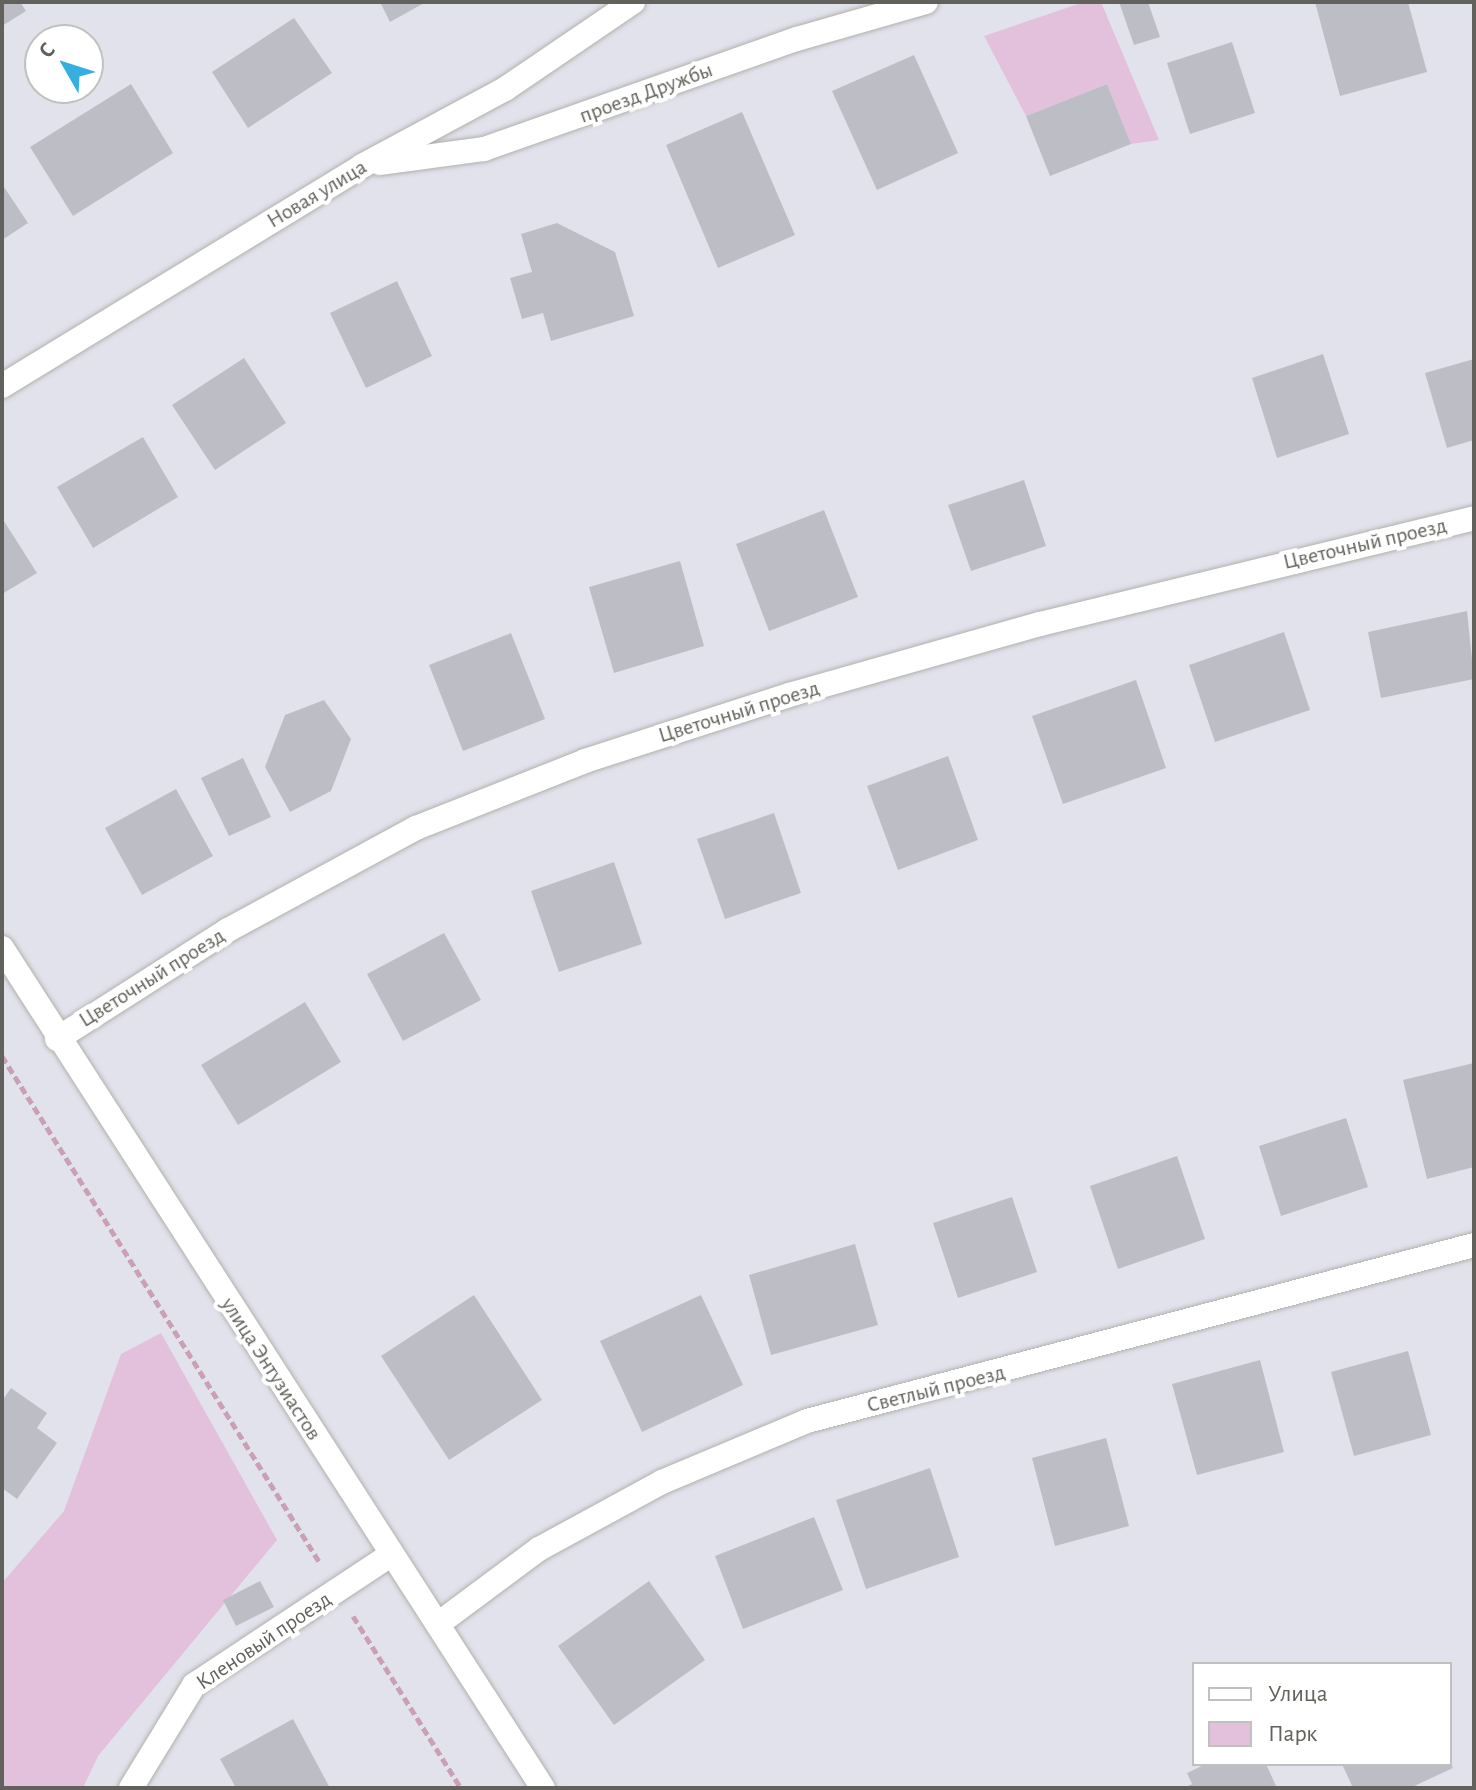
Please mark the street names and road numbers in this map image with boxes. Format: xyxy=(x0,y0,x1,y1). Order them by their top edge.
street label: проезд Дружбы xyxy=(576,57,716,129)
street label: Новая улица xyxy=(262,154,372,234)
street label: Цветочный проезд xyxy=(1281,512,1449,576)
street label: Цветочный проезд xyxy=(655,675,823,749)
street label: Цветочный проезд xyxy=(74,923,230,1033)
street label: улица Энтузиастов xyxy=(215,1293,327,1445)
street label: Светлый проезд xyxy=(864,1359,1008,1419)
street label: Кленовый проезд xyxy=(191,1586,337,1696)

